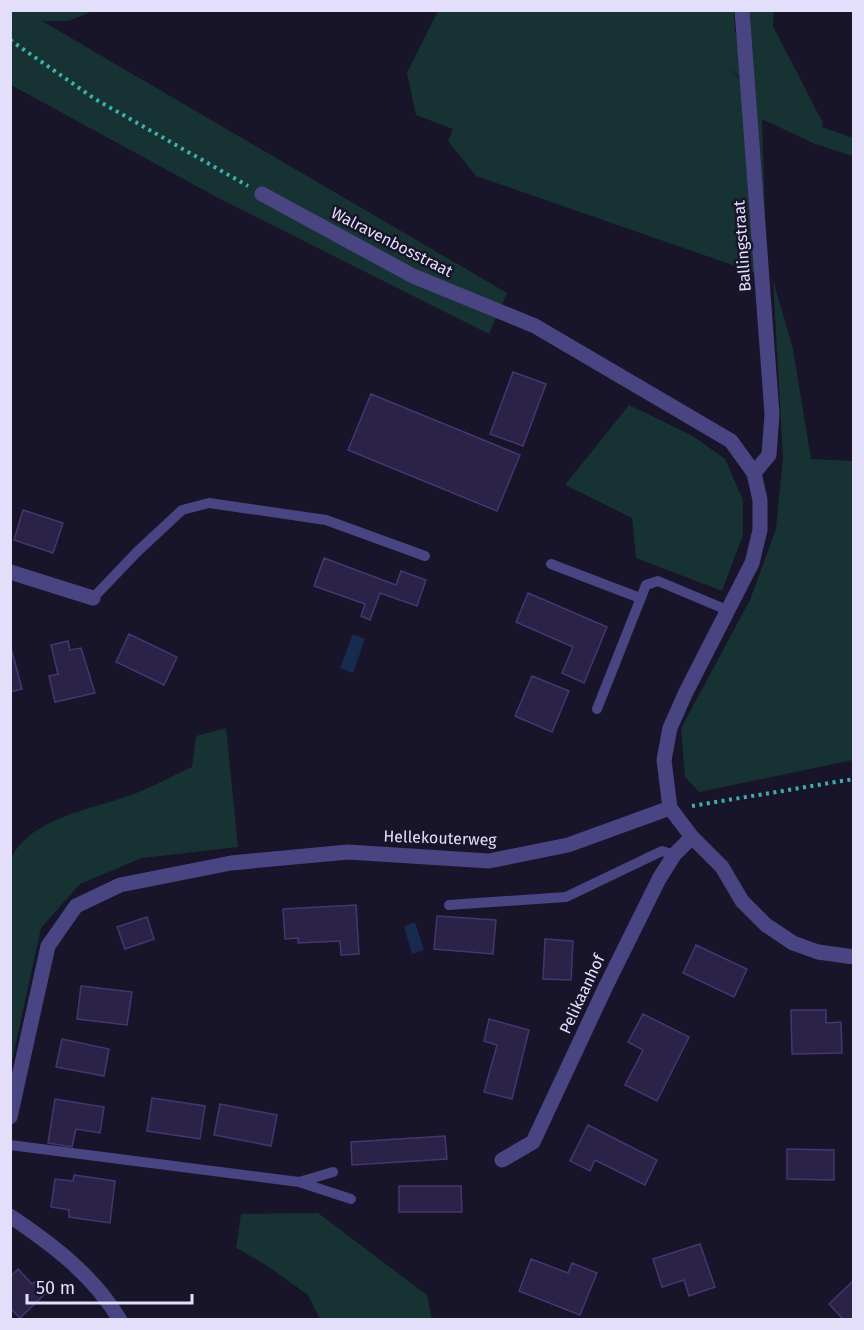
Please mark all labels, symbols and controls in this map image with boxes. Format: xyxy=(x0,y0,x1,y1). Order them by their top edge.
street label: Ballingstraat xyxy=(729,199,755,292)
street label: Walravenbosstraat xyxy=(328,203,456,281)
street label: Hellekouterweg xyxy=(383,827,498,849)
street label: Pelikaanhof xyxy=(555,950,609,1037)
scale bar xyxy=(27,1267,192,1305)
text: 50 m xyxy=(36,1277,75,1299)

